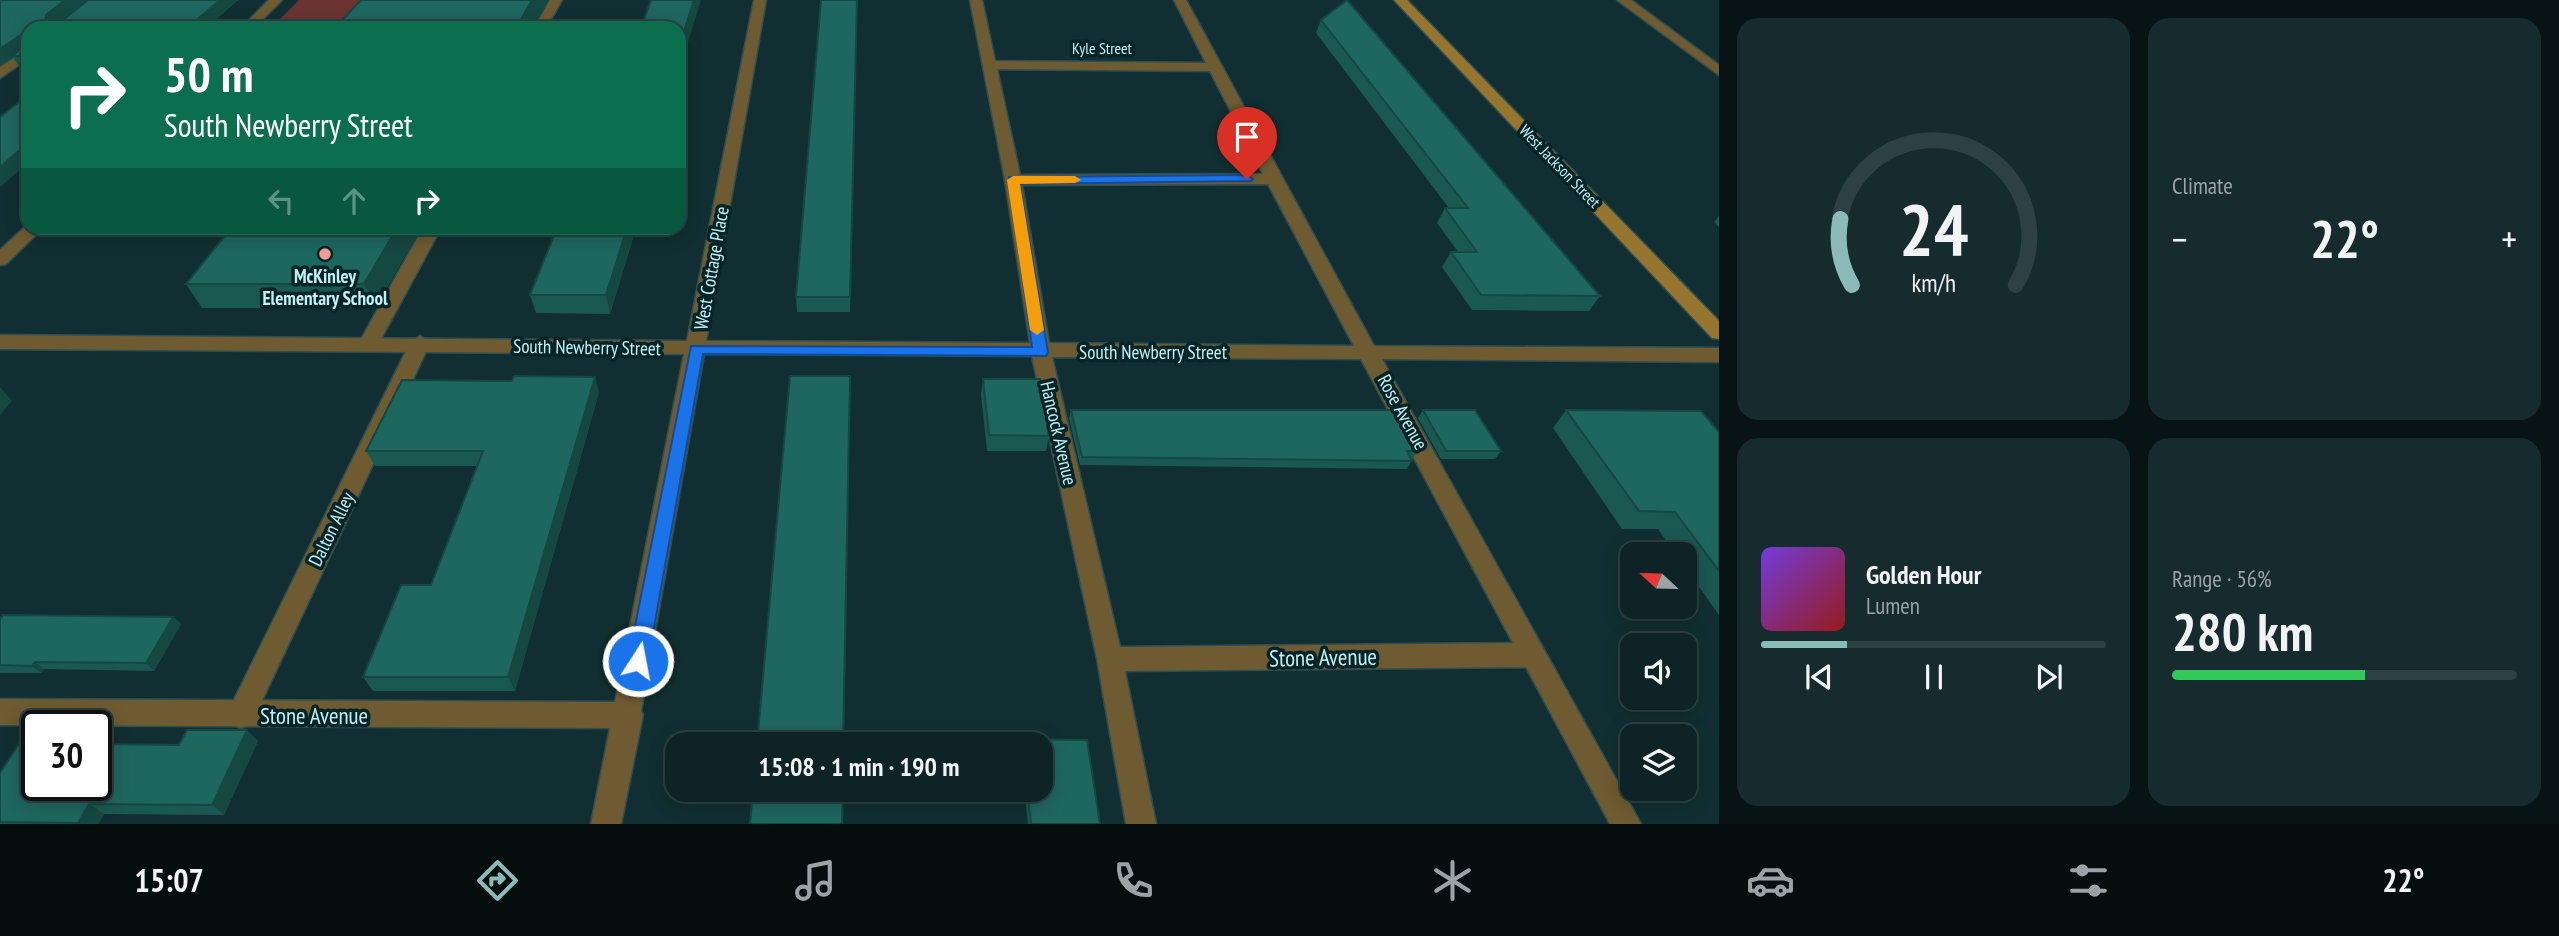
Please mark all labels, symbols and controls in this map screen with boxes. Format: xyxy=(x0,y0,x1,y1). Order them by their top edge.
street label: Kyle Street xyxy=(1072,38,1133,58)
text: 50 m xyxy=(164,42,253,106)
icon: right xyxy=(49,49,140,140)
text: South Newberry Street xyxy=(164,104,413,146)
pin xyxy=(1217,107,1277,179)
icon: arrive xyxy=(1228,118,1266,156)
street label: West Jackson Street xyxy=(1515,120,1605,212)
text: Climate xyxy=(2172,171,2233,200)
text: 24 xyxy=(1899,181,1968,275)
icon: left xyxy=(262,182,300,220)
icon: ahead xyxy=(335,182,373,220)
icon: right xyxy=(408,182,446,220)
street label: West Cottage Place xyxy=(688,204,734,332)
text: 22° xyxy=(2310,205,2379,272)
text: − xyxy=(2172,214,2188,263)
text: + xyxy=(2501,214,2517,263)
marker: McKinley Elementary School xyxy=(317,246,333,262)
place label: McKinley Elementary School xyxy=(262,264,388,310)
text: km/h xyxy=(1911,267,1956,299)
street label: South Newberry Street xyxy=(513,334,662,360)
street label: South Newberry Street xyxy=(1079,340,1228,364)
street label: Rose Avenue xyxy=(1373,370,1434,454)
street label: Hancock Avenue xyxy=(1035,379,1083,487)
street label: Dalton Alley xyxy=(303,487,360,570)
north arrow xyxy=(1620,542,1698,620)
map controls xyxy=(1620,542,1697,801)
text: Golden Hour xyxy=(1866,558,1981,591)
text: Range · 56% xyxy=(2172,564,2272,593)
text: Lumen xyxy=(1866,591,1920,620)
text: 280 km xyxy=(2172,598,2313,665)
position arrow xyxy=(601,624,675,698)
button: sound xyxy=(1620,633,1697,710)
street label: Stone Avenue xyxy=(1269,642,1377,672)
icon: previous xyxy=(1800,658,1838,696)
icon: pause xyxy=(1915,658,1953,696)
icon: next xyxy=(2030,658,2068,696)
street label: Stone Avenue xyxy=(260,701,368,730)
speed limit sign: 30 xyxy=(21,710,112,801)
button: layers xyxy=(1620,724,1697,801)
text: 15:08 · 1 min · 190 m xyxy=(759,750,959,783)
icon: directions xyxy=(473,856,522,905)
icon: music xyxy=(791,856,840,905)
icon: phone xyxy=(1109,856,1158,905)
icon: climate xyxy=(1428,856,1477,905)
icon: car xyxy=(1746,856,1795,905)
icon: filters xyxy=(2064,856,2113,905)
text: 15:07 xyxy=(135,859,204,901)
text: 22° xyxy=(2382,859,2424,901)

